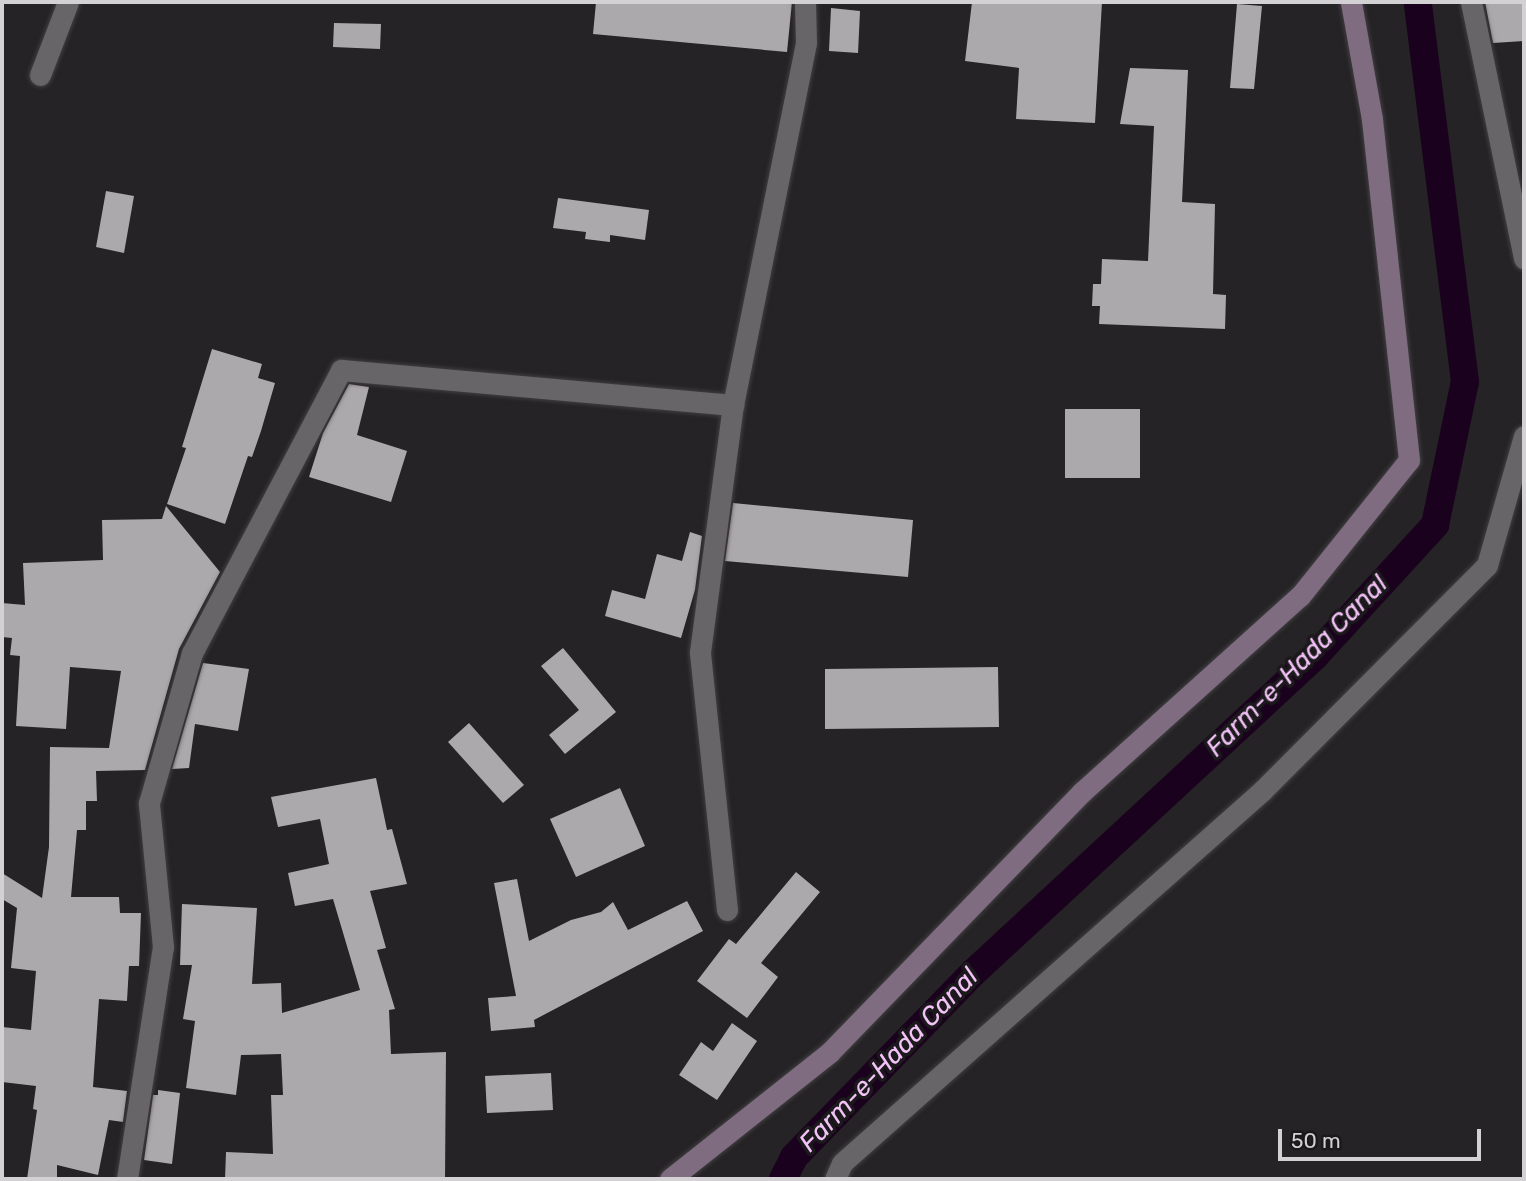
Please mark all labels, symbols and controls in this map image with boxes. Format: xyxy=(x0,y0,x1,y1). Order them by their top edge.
water label: Farm-e-Hada Canal xyxy=(1200,569,1394,763)
water label: Farm-e-Hada Canal xyxy=(793,961,985,1159)
scale bar xyxy=(1281,1114,1484,1158)
text: 50 m xyxy=(1291,1128,1341,1153)

